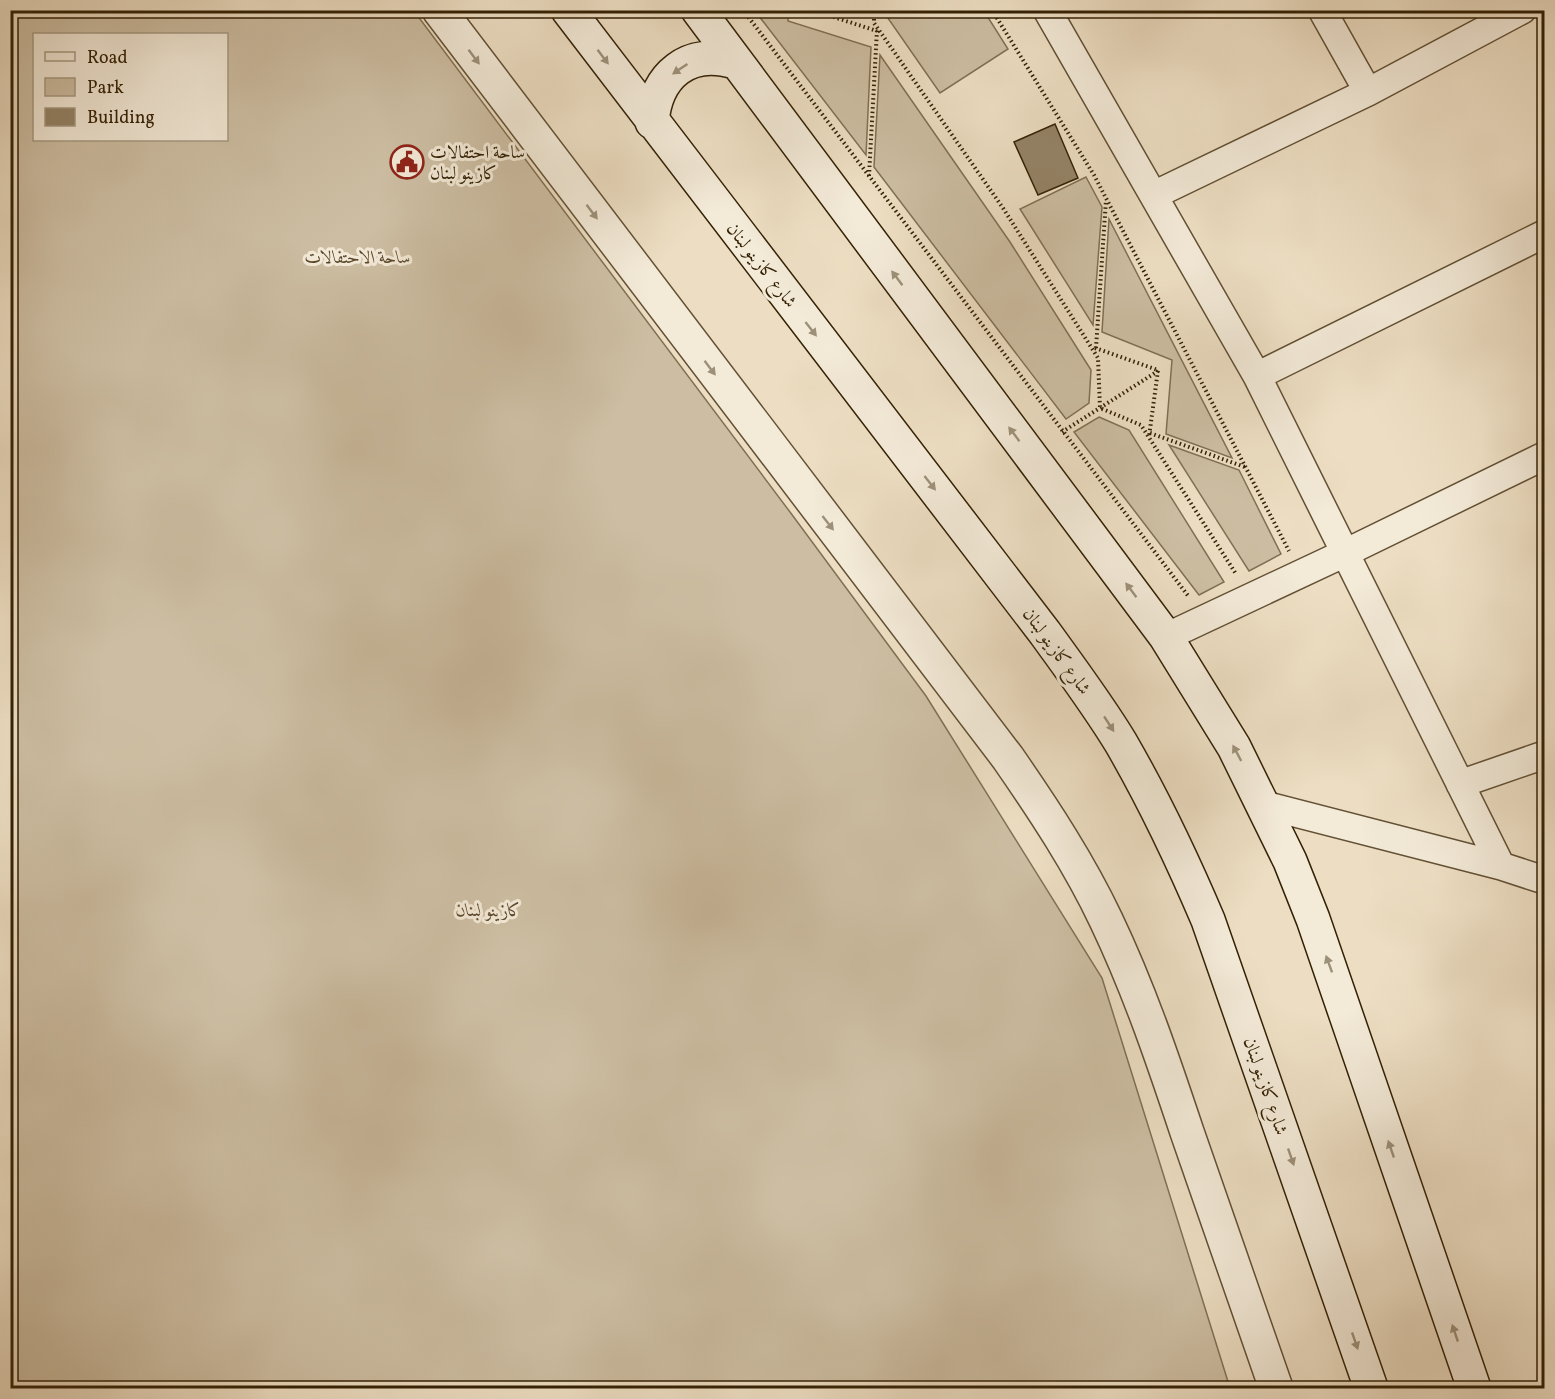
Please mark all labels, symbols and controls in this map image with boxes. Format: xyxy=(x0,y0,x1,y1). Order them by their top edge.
legend xyxy=(33,33,228,141)
text: Road xyxy=(87,46,128,71)
one-way arrow xyxy=(468,49,480,65)
one-way arrow xyxy=(597,49,609,65)
one-way arrow xyxy=(672,63,688,75)
text: Park xyxy=(87,76,124,101)
text: Building xyxy=(87,106,155,131)
place label: ساحة احتفالات كازينو لبنان xyxy=(430,141,525,187)
public building icon: ساحة احتفالات كازينو لبنان xyxy=(389,144,425,180)
one-way arrow xyxy=(586,205,598,220)
street label: شارع كازينو لبنان xyxy=(719,218,802,314)
park label: ساحة الاحتفالات xyxy=(305,246,411,271)
one-way arrow xyxy=(891,270,903,286)
one-way arrow xyxy=(805,321,817,336)
one-way arrow xyxy=(704,359,716,375)
one-way arrow xyxy=(1008,426,1020,442)
one-way arrow xyxy=(924,475,936,491)
one-way arrow xyxy=(822,515,835,531)
one-way arrow xyxy=(1125,583,1137,599)
street label: شارع كازينو لبنان xyxy=(1015,603,1096,701)
one-way arrow xyxy=(1103,716,1114,732)
one-way arrow xyxy=(1232,745,1242,762)
park label: كازينو لبنان xyxy=(456,899,522,924)
one-way arrow xyxy=(1324,955,1334,973)
street label: شارع كازينو لبنان xyxy=(1235,1034,1293,1139)
one-way arrow xyxy=(1385,1140,1395,1158)
one-way arrow xyxy=(1286,1148,1296,1166)
one-way arrow xyxy=(1449,1324,1459,1342)
one-way arrow xyxy=(1350,1332,1360,1350)

